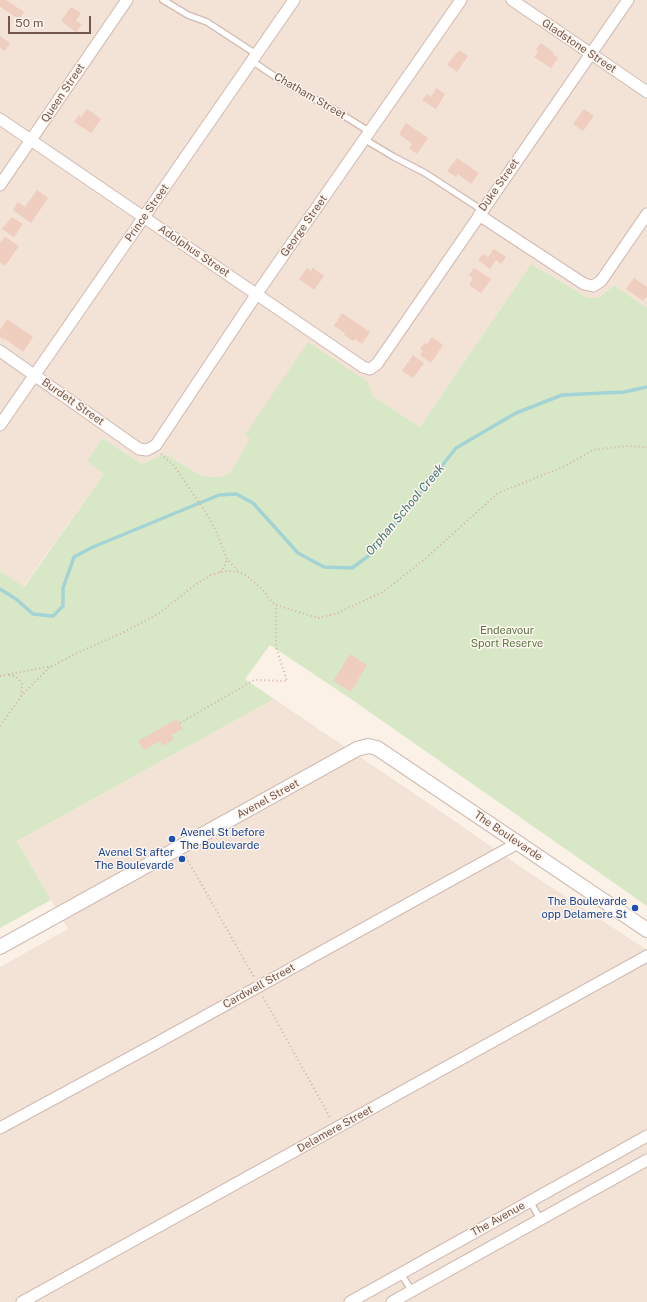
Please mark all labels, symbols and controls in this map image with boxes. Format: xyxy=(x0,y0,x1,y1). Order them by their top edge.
scale bar xyxy=(10,8,93,34)
text: 50 m xyxy=(15,16,43,30)
street label: Gladstone Street xyxy=(539,16,619,76)
street label: Queen Street xyxy=(38,61,88,125)
street label: Chatham Street xyxy=(272,70,348,122)
street label: Duke Street xyxy=(476,156,522,214)
street label: Prince Street xyxy=(122,182,172,244)
street label: George Street xyxy=(278,193,330,259)
street label: Adolphus Street xyxy=(156,222,232,280)
street label: Burdett Street xyxy=(39,376,107,428)
water label: Orphan School Creek xyxy=(363,461,447,559)
park label: Endeavour Sport Reserve xyxy=(471,624,543,650)
street label: Avenel Street xyxy=(234,776,302,822)
street label: The Boulevarde xyxy=(471,808,545,864)
place label: Avenel St before The Boulevarde xyxy=(180,826,265,852)
marker: Avenel St before The Boulevarde xyxy=(167,834,177,844)
place label: Avenel St after The Boulevarde xyxy=(94,846,174,872)
marker: Avenel St after The Boulevarde xyxy=(177,854,187,864)
place label: The Boulevarde opp Delamere St xyxy=(541,895,627,921)
marker: The Boulevarde opp Delamere St xyxy=(630,903,640,913)
street label: Cardwell Street xyxy=(221,961,297,1011)
street label: Delamere Street xyxy=(295,1103,375,1155)
street label: The Avenue xyxy=(469,1199,527,1239)

